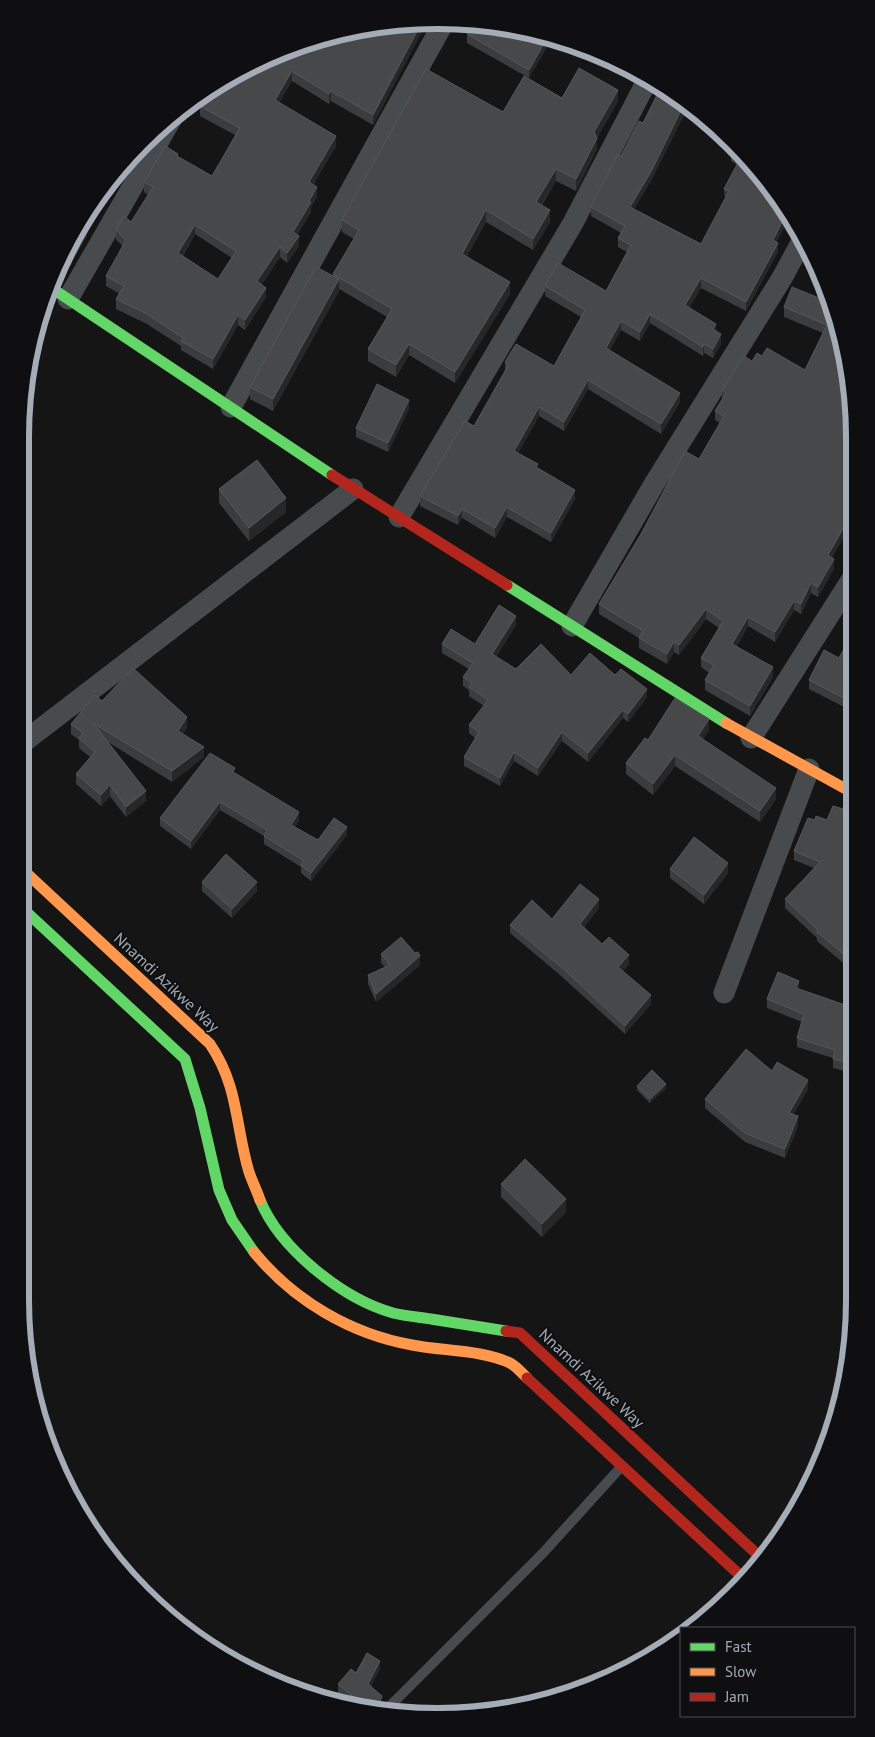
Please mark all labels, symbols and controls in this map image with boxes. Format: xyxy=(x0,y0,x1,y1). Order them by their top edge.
street label: Nnamdi Azikwe Way xyxy=(110,928,224,1036)
street label: Nnamdi Azikwe Way xyxy=(535,1324,649,1432)
legend xyxy=(680,1627,855,1717)
text: Fast xyxy=(725,1637,752,1656)
text: Slow xyxy=(725,1662,756,1681)
text: Jam xyxy=(724,1687,749,1706)

